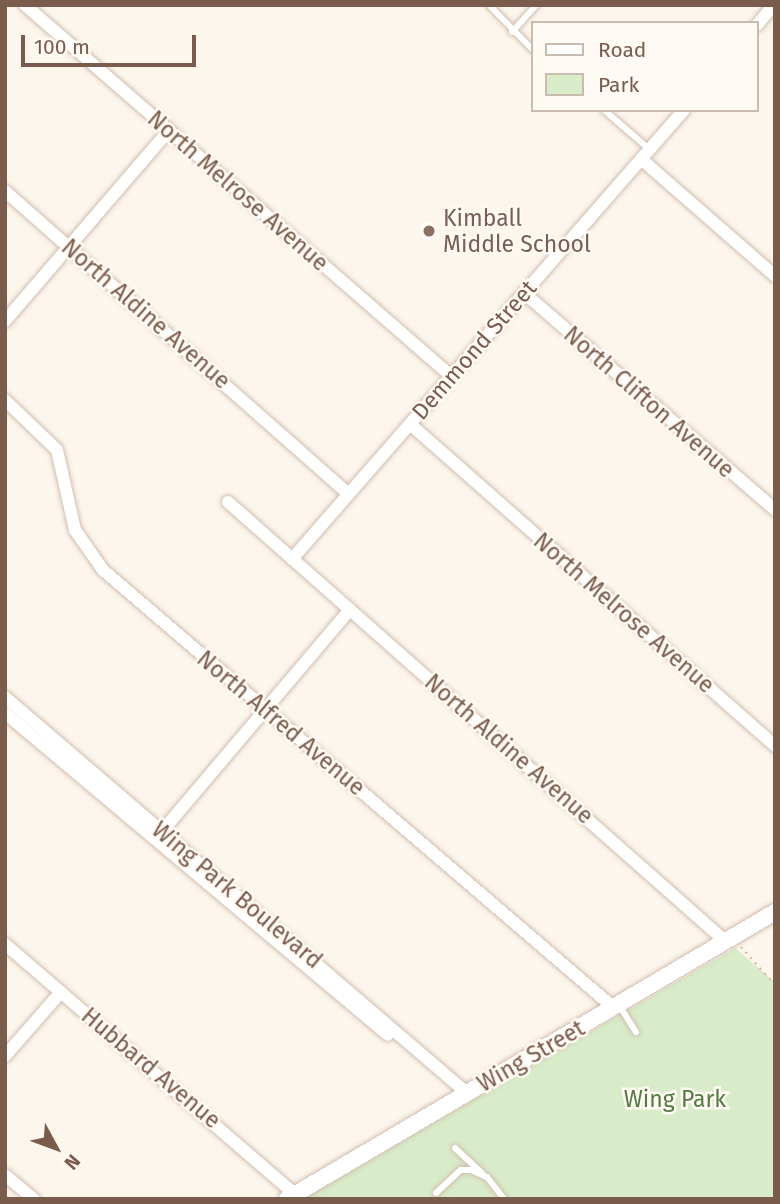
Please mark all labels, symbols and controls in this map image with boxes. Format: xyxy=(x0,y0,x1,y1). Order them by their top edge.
scale bar xyxy=(24,21,200,65)
legend xyxy=(532,21,759,112)
text: 100 m xyxy=(34,34,90,60)
text: Road xyxy=(598,37,646,63)
text: Park xyxy=(598,72,639,98)
street label: North Melrose Avenue xyxy=(142,105,334,277)
place label: Kimball Middle School xyxy=(443,204,591,258)
marker: Kimball Middle School xyxy=(421,223,437,239)
street label: North Aldine Avenue xyxy=(56,233,236,395)
street label: Demmond Street xyxy=(406,275,542,425)
street label: North Clifton Avenue xyxy=(558,320,740,484)
street label: North Melrose Avenue xyxy=(528,527,720,699)
street label: North Alfred Avenue xyxy=(192,645,370,801)
street label: North Aldine Avenue xyxy=(419,668,599,830)
street label: Wing Park Boulevard xyxy=(146,816,328,974)
street label: Hubbard Avenue xyxy=(76,1002,226,1134)
street label: Wing Street xyxy=(472,1014,590,1098)
park label: Wing Park xyxy=(624,1085,726,1113)
north arrow xyxy=(21,1113,91,1183)
text: N xyxy=(59,1150,85,1174)

